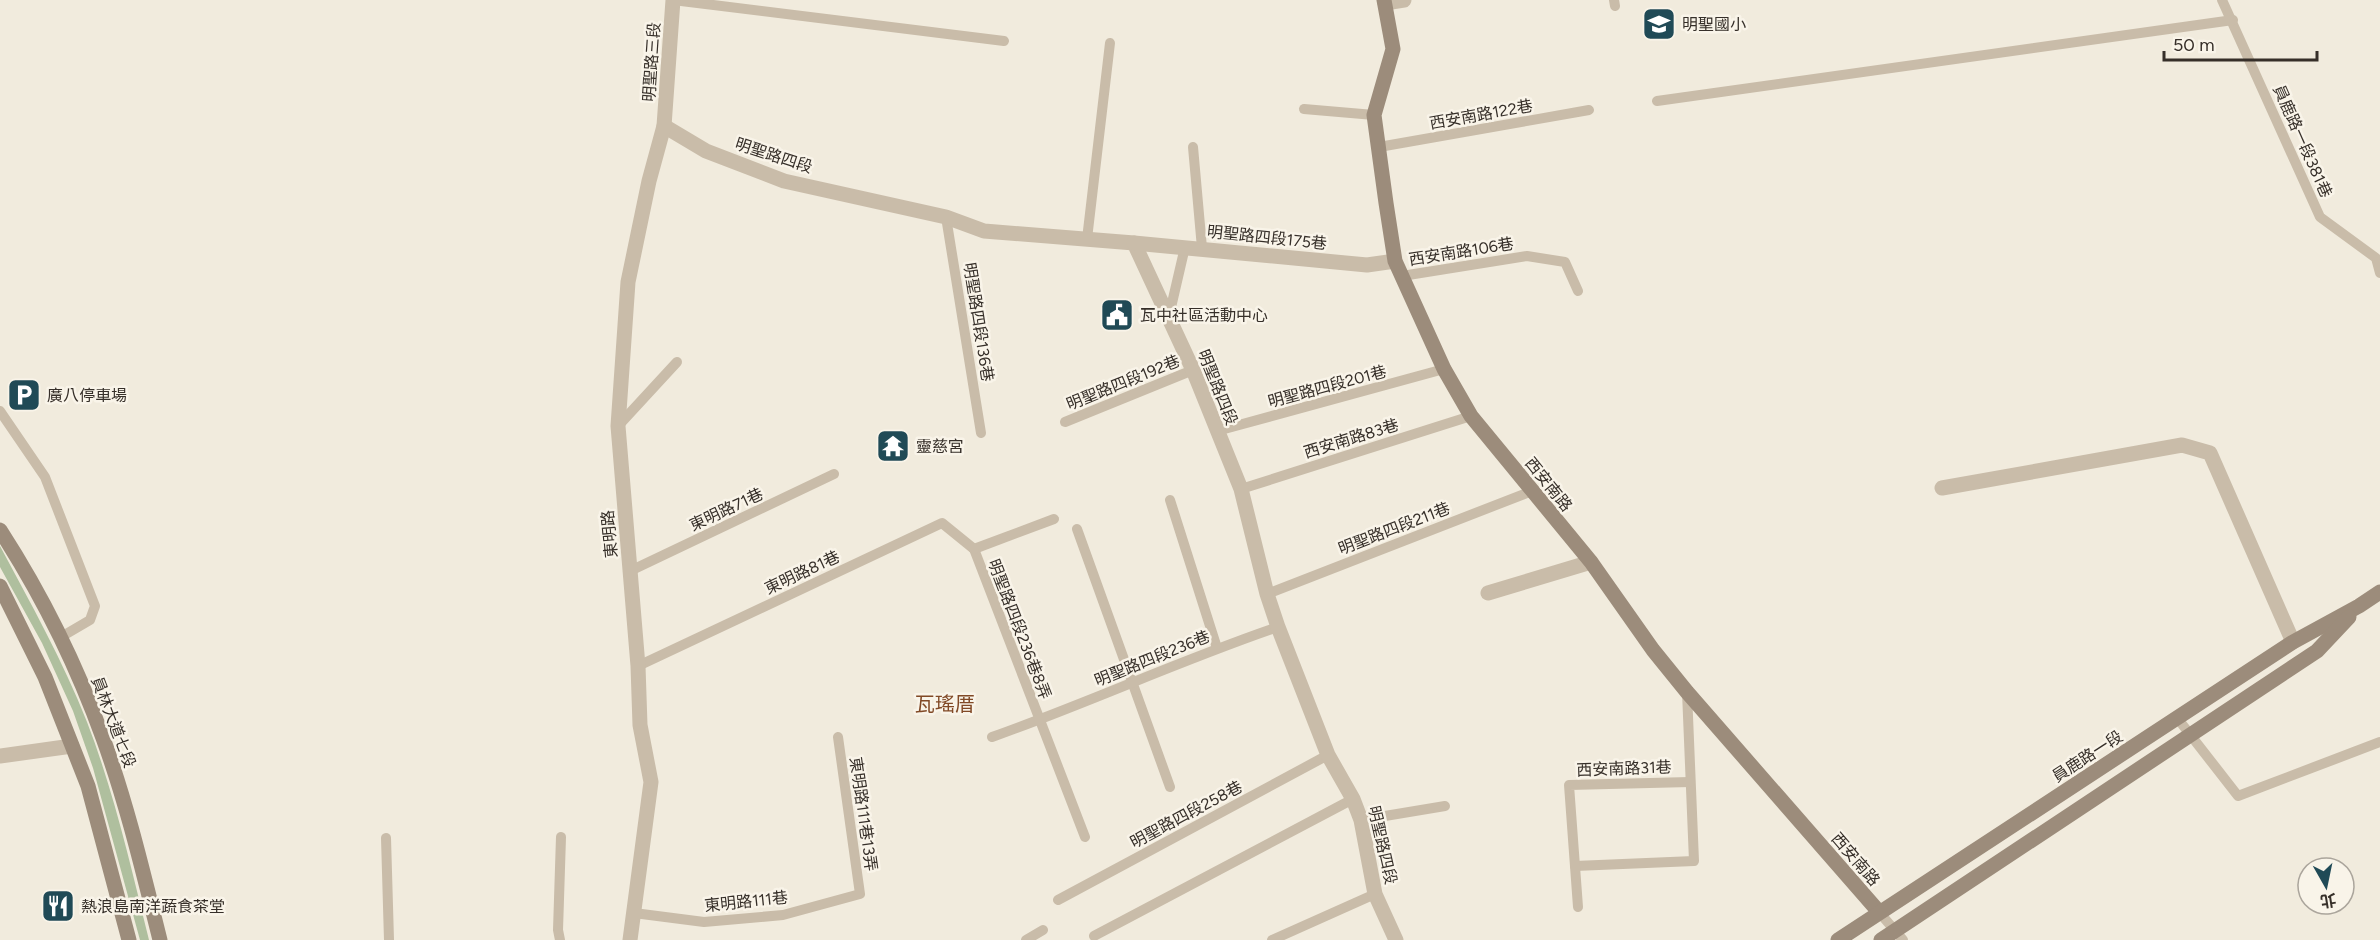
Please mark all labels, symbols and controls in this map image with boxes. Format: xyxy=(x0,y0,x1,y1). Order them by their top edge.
school or university icon: 明聖國小 xyxy=(1641,6,1677,42)
place label: 明聖國小 xyxy=(1682,15,1746,34)
street label: 明聖路三段 xyxy=(639,21,664,103)
scale bar xyxy=(2164,24,2317,62)
text: 50 m xyxy=(2173,34,2215,56)
street label: 員鹿路一段381巷 xyxy=(2269,82,2336,200)
street label: 西安南路122巷 xyxy=(1428,96,1534,133)
street label: 明聖路四段 xyxy=(733,134,815,177)
street label: 明聖路四段175巷 xyxy=(1206,222,1328,253)
street label: 西安南路106巷 xyxy=(1407,234,1515,269)
street label: 明聖路四段136巷 xyxy=(960,261,997,383)
public building icon: 瓦中社區活動中心 xyxy=(1099,297,1135,333)
place label: 瓦中社區活動中心 xyxy=(1140,306,1268,325)
street label: 明聖路四段 xyxy=(1194,347,1241,428)
street label: 明聖路四段192巷 xyxy=(1064,351,1183,414)
street label: 明聖路四段201巷 xyxy=(1266,362,1388,411)
parking icon: 廣八停車場 xyxy=(6,377,42,413)
place label: 廣八停車場 xyxy=(47,386,127,405)
street label: 西安南路83巷 xyxy=(1301,415,1401,462)
temple icon: 靈慈宮 xyxy=(875,428,911,464)
place label: 靈慈宮 xyxy=(916,437,964,456)
street label: 西安南路 xyxy=(1521,453,1576,515)
street label: 東明路71巷 xyxy=(686,484,766,535)
street label: 明聖路四段211巷 xyxy=(1336,498,1453,559)
street label: 東明路 xyxy=(598,509,621,559)
street label: 東明路81巷 xyxy=(762,547,843,598)
street label: 明聖路四段236巷8弄 xyxy=(984,556,1055,702)
street label: 明聖路四段236巷 xyxy=(1092,627,1213,690)
street label: 員林大道七段 xyxy=(87,674,140,770)
district label: 瓦瑤厝 xyxy=(915,692,975,716)
street label: 員鹿路一段 xyxy=(2049,727,2126,786)
street label: 東明路111巷13弄 xyxy=(846,756,881,872)
street label: 西安南路31巷 xyxy=(1576,757,1672,780)
street label: 明聖路四段258巷 xyxy=(1127,777,1245,852)
street label: 明聖路四段 xyxy=(1364,804,1401,886)
street label: 西安南路 xyxy=(1827,829,1884,890)
north arrow xyxy=(2296,856,2356,916)
restaurant icon: 熱浪島南洋蔬食茶堂 xyxy=(40,888,76,924)
street label: 東明路111巷 xyxy=(703,888,789,915)
text: 北 xyxy=(2319,890,2338,911)
place label: 熱浪島南洋蔬食茶堂 xyxy=(81,897,225,916)

